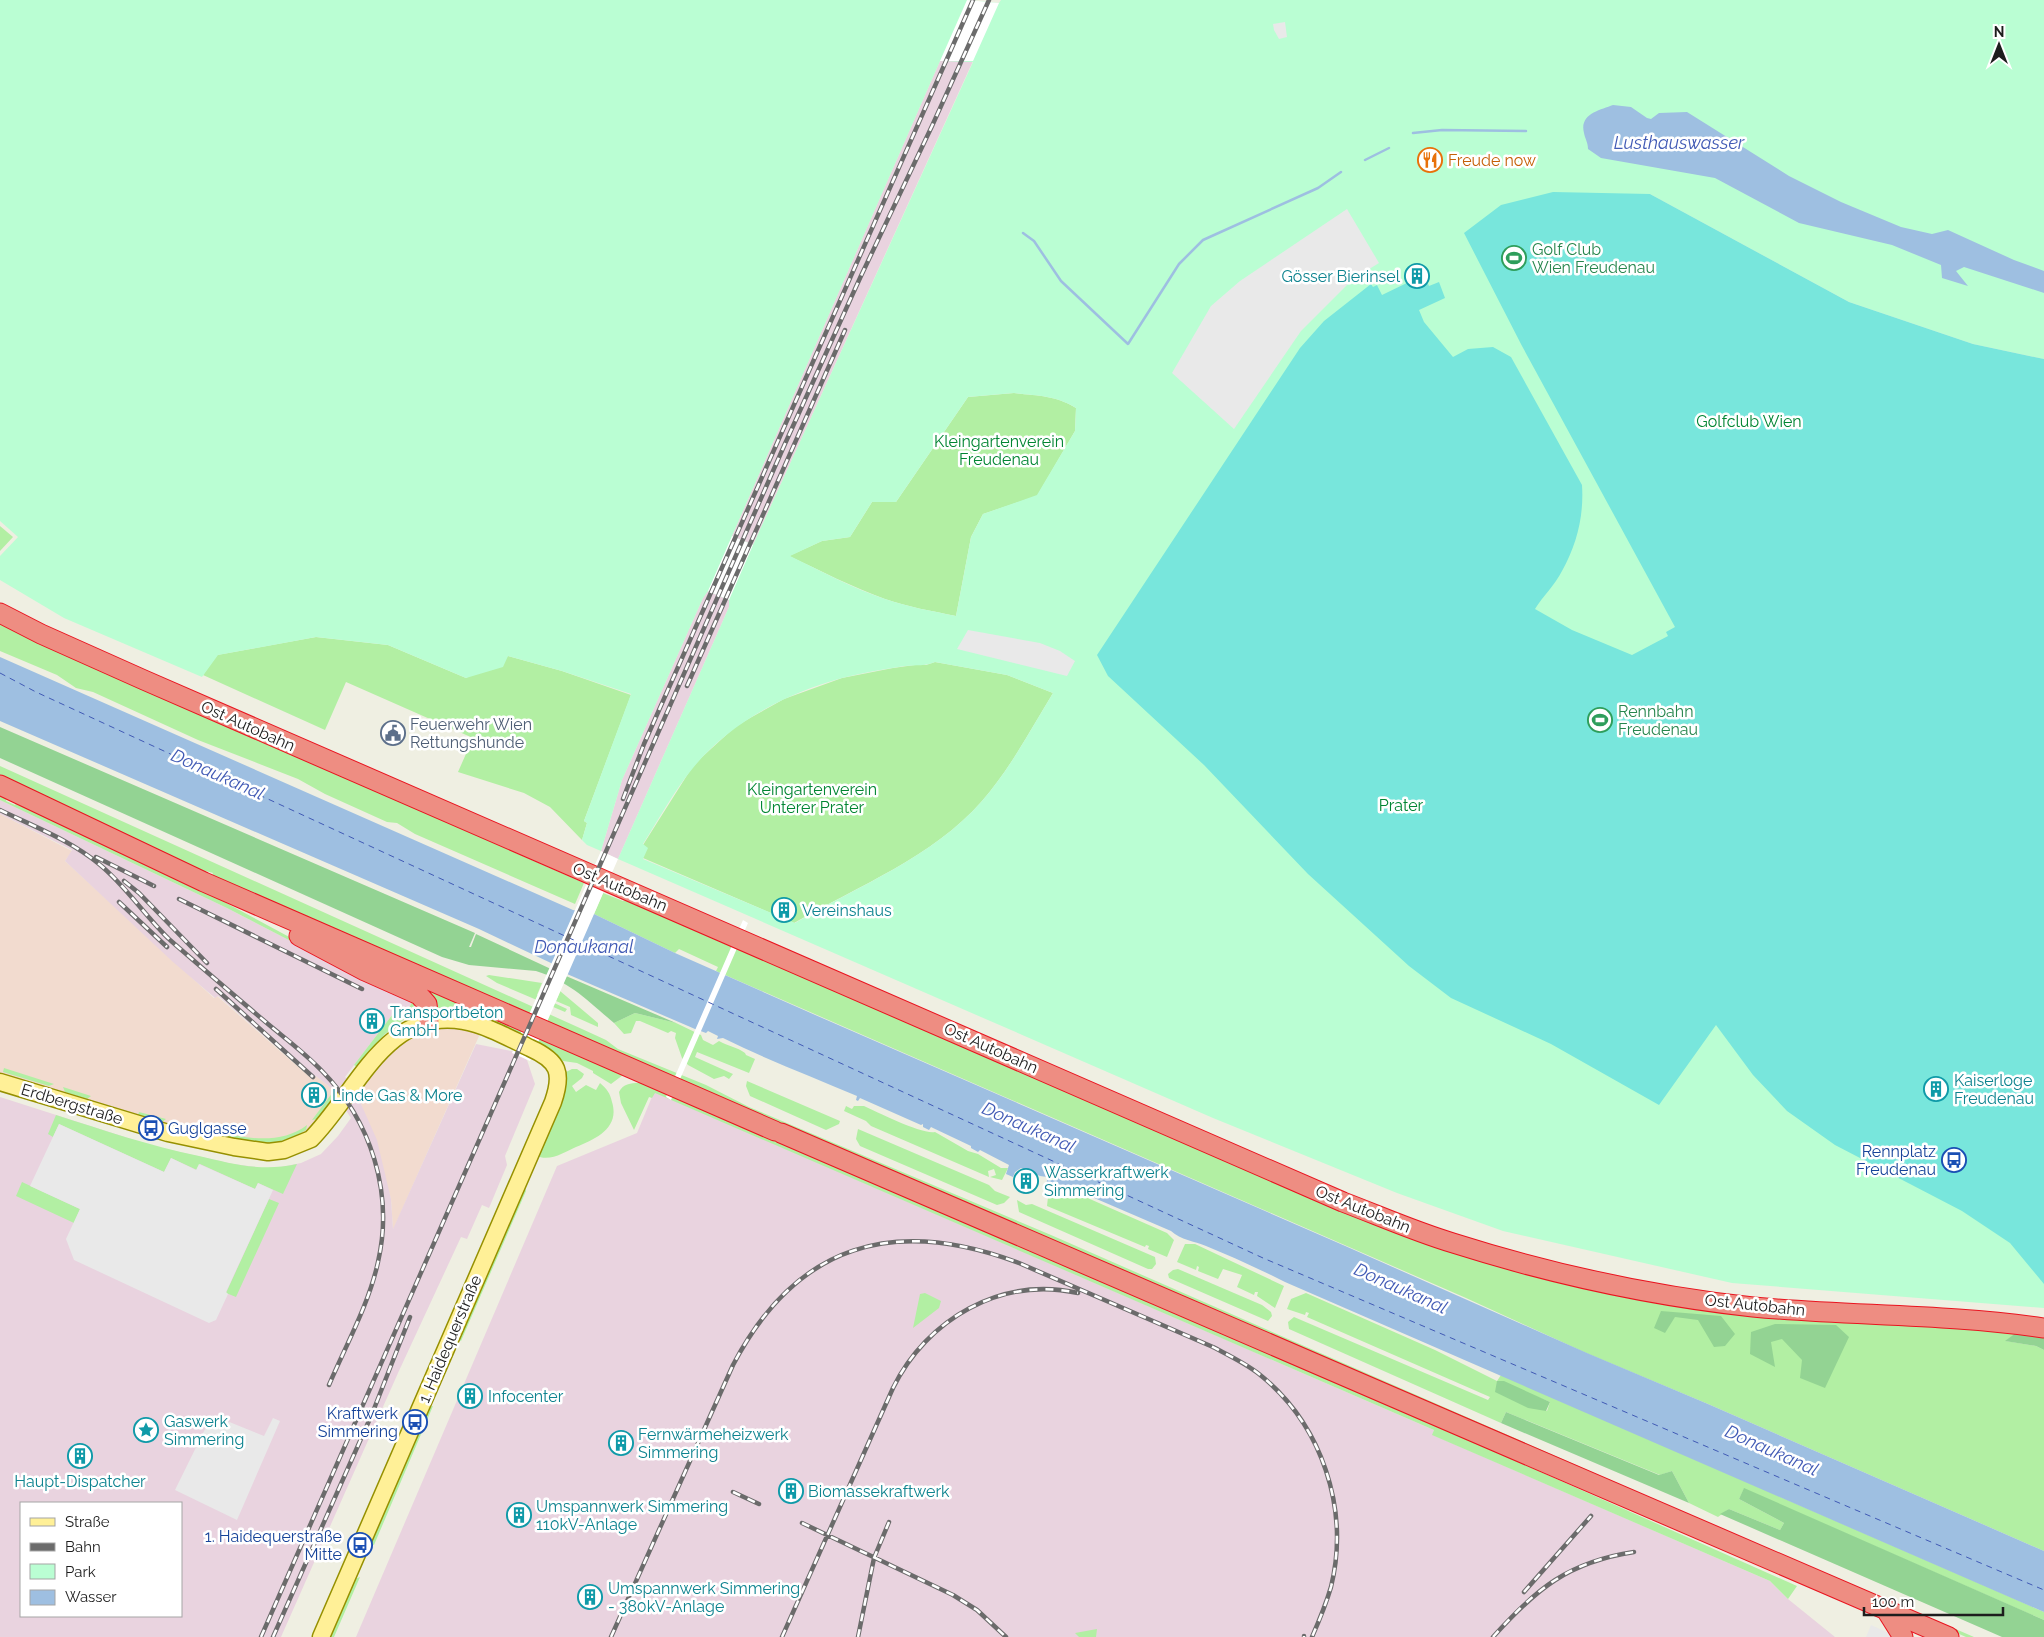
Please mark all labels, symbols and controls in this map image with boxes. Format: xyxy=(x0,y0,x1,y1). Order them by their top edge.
north arrow xyxy=(1974,20,2024,70)
text: N xyxy=(1994,24,2004,40)
water label: Lusthauswasser xyxy=(1614,132,1745,153)
restaurant icon: Freude now xyxy=(1417,147,1443,173)
place label: Freude now xyxy=(1448,151,1536,170)
place label: Golf Club Wien Freudenau xyxy=(1532,240,1655,277)
sports icon: Golf Club Wien Freudenau xyxy=(1501,245,1527,271)
building icon: Gösser Bierinsel xyxy=(1404,263,1430,289)
place label: Gösser Bierinsel xyxy=(1281,267,1401,286)
park label: Golfclub Wien xyxy=(1696,412,1802,431)
park label: Kleingartenverein Freudenau xyxy=(934,432,1064,469)
street label: Ost Autobahn xyxy=(198,697,298,755)
place label: Rennbahn Freudenau xyxy=(1618,702,1698,739)
sports icon: Rennbahn Freudenau xyxy=(1587,707,1613,733)
place label: Feuerwehr Wien Rettungshunde xyxy=(410,715,532,752)
public building icon: Feuerwehr Wien Rettungshunde xyxy=(380,720,406,746)
water label: Donaukanal xyxy=(168,744,268,804)
park label: Kleingartenverein Unterer Prater xyxy=(747,780,877,817)
park label: Prater xyxy=(1379,796,1424,815)
street label: Ost Autobahn xyxy=(570,859,670,915)
building icon: Vereinshaus xyxy=(771,897,797,923)
place label: Vereinshaus xyxy=(802,901,892,920)
water label: Donaukanal xyxy=(534,936,634,957)
place label: Transportbeton GmbH xyxy=(390,1003,503,1040)
building icon: Transportbeton GmbH xyxy=(359,1008,385,1034)
street label: Ost Autobahn xyxy=(941,1019,1041,1077)
place label: Kaiserloge Freudenau xyxy=(1954,1071,2034,1108)
building icon: Kaiserloge Freudenau xyxy=(1923,1076,1949,1102)
street label: Erdbergstraße xyxy=(19,1080,125,1128)
building icon: Linde Gas & More xyxy=(301,1082,327,1108)
place label: Linde Gas & More xyxy=(332,1086,462,1105)
water label: Donaukanal xyxy=(979,1097,1079,1157)
bus stop icon: Guglgasse xyxy=(138,1115,164,1141)
place label: Guglgasse xyxy=(168,1119,247,1138)
place label: Rennplatz Freudenau xyxy=(1856,1142,1936,1179)
bus stop icon: Rennplatz Freudenau xyxy=(1941,1147,1967,1173)
place label: Wasserkraftwerk Simmering xyxy=(1044,1163,1169,1200)
building icon: Wasserkraftwerk Simmering xyxy=(1013,1168,1039,1194)
street label: Ost Autobahn xyxy=(1313,1181,1413,1237)
water label: Donaukanal xyxy=(1351,1258,1451,1318)
street label: 1. Haidequerstraße xyxy=(414,1272,486,1406)
street label: Ost Autobahn xyxy=(1704,1290,1806,1320)
building icon: Infocenter xyxy=(457,1383,483,1409)
place label: Infocenter xyxy=(488,1387,564,1406)
place label: Kraftwerk Simmering xyxy=(318,1404,399,1441)
bus stop icon: Kraftwerk Simmering xyxy=(402,1409,428,1435)
place label: Gaswerk Simmering xyxy=(164,1412,244,1449)
place icon: Gaswerk Simmering xyxy=(133,1417,159,1443)
water label: Donaukanal xyxy=(1722,1420,1822,1480)
place label: Fernwärmeheizwerk Simmering xyxy=(638,1425,789,1462)
building icon: Fernwärmeheizwerk Simmering xyxy=(608,1430,634,1456)
building icon: Haupt-Dispatcher xyxy=(67,1443,93,1469)
place label: Haupt-Dispatcher xyxy=(14,1472,146,1491)
building icon: Biomassekraftwerk xyxy=(778,1478,804,1504)
place label: Biomassekraftwerk xyxy=(808,1482,950,1501)
place label: Umspannwerk Simmering 110kV-Anlage xyxy=(536,1497,728,1534)
legend xyxy=(20,1502,182,1617)
building icon: Umspannwerk Simmering 110kV-Anlage xyxy=(506,1502,532,1528)
text: Straße xyxy=(65,1513,110,1531)
place label: 1. Haidequerstraße Mitte xyxy=(205,1527,342,1564)
bus stop icon: 1. Haidequerstraße Mitte xyxy=(347,1532,373,1558)
text: Bahn xyxy=(65,1538,101,1556)
text: Park xyxy=(65,1563,96,1581)
place label: Umspannwerk Simmering - 380kV-Anlage xyxy=(608,1579,800,1616)
building icon: Umspannwerk Simmering - 380kV-Anlage xyxy=(577,1584,603,1610)
scale bar xyxy=(1864,1584,2003,1616)
text: Wasser xyxy=(65,1588,117,1606)
text: 100 m xyxy=(1872,1593,1914,1611)

